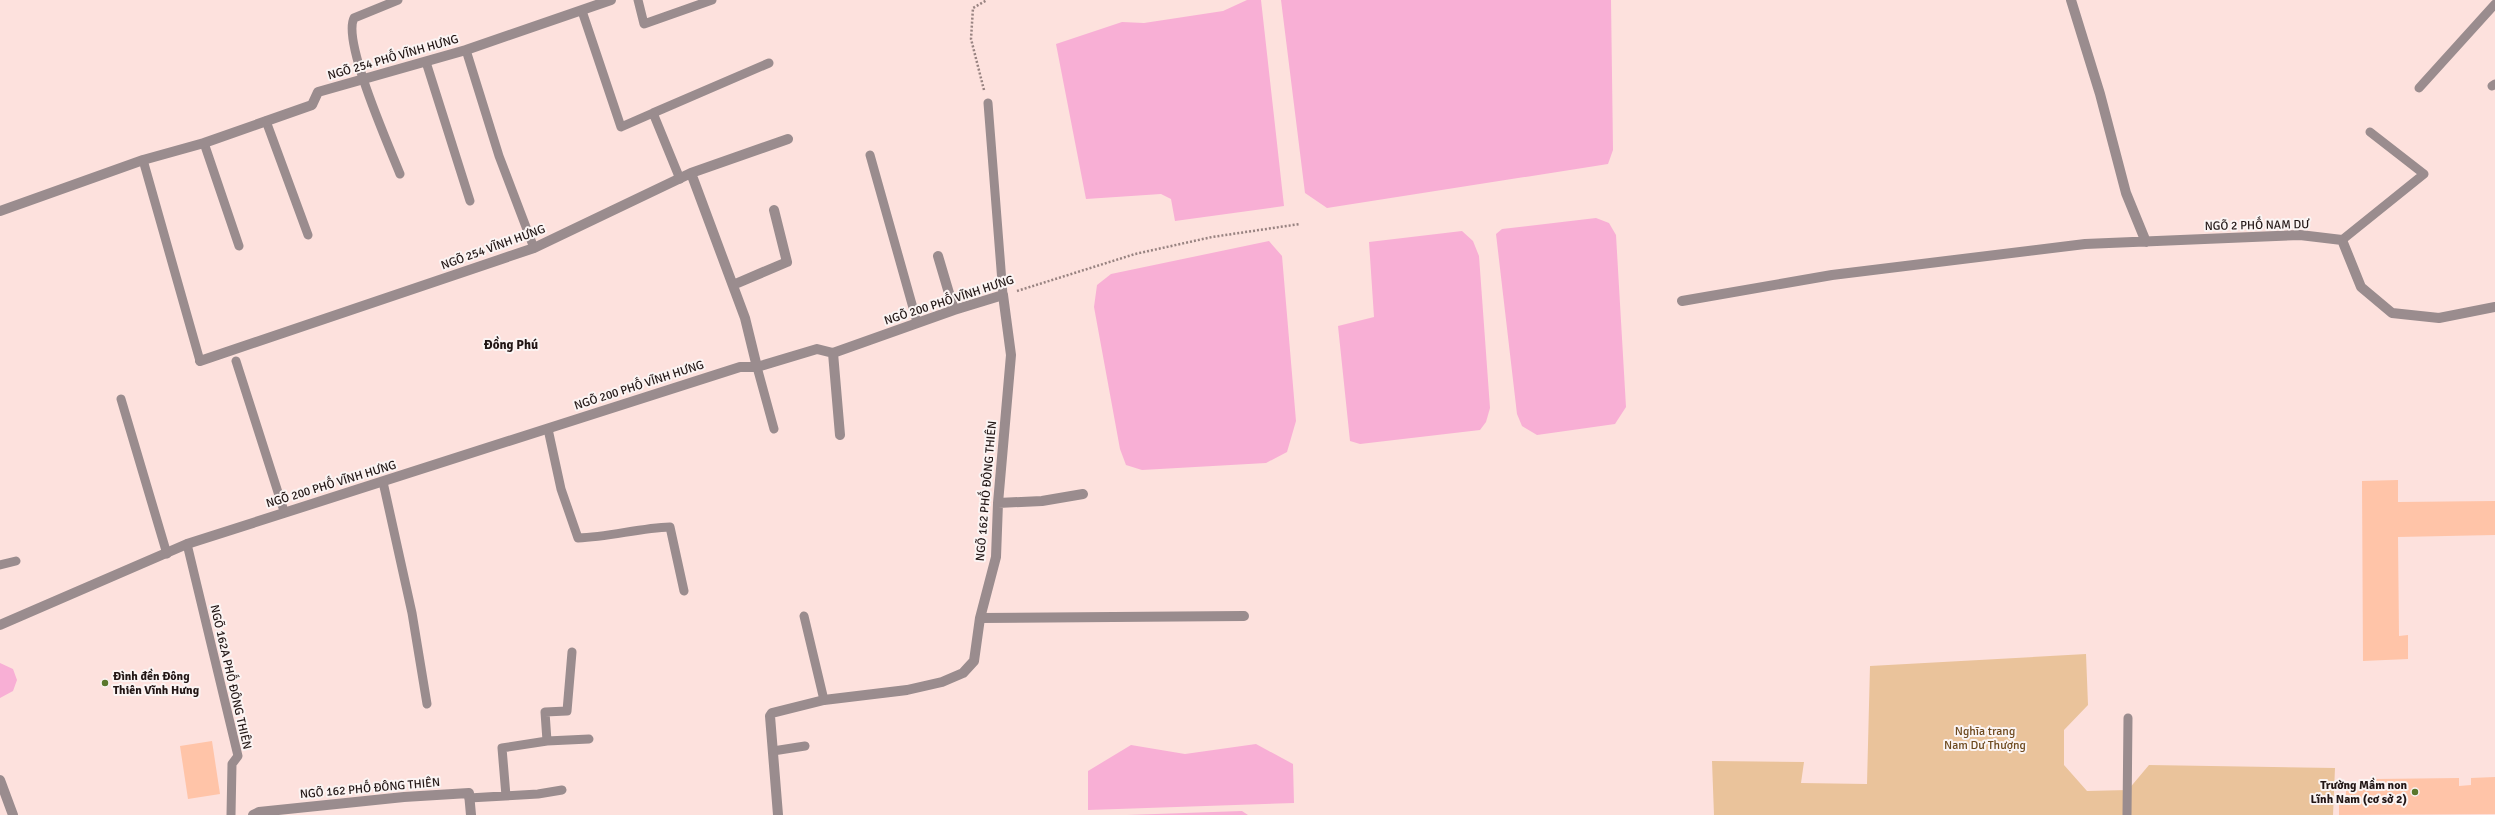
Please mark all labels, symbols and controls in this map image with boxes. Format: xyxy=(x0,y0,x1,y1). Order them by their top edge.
street label: NGÕ 254 PHỐ VĨNH HƯNG xyxy=(325,30,460,83)
street label: NGÕ 2 PHỐ NAM DƯ xyxy=(2204,215,2310,234)
street label: NGÕ 254 VĨNH HƯNG xyxy=(439,222,547,273)
street label: NGÕ 200 PHỐ VĨNH HƯNG xyxy=(882,271,1016,329)
district label: Đồng Phú xyxy=(484,336,538,353)
street label: NGÕ 200 PHỐ VĨNH HƯNG xyxy=(572,356,706,414)
street label: NGÕ 162 PHỐ ĐÔNG THIÊN xyxy=(971,420,1000,562)
street label: NGÕ 200 PHỐ VĨNH HƯNG xyxy=(264,456,398,511)
street label: NGÕ 162A PHỐ ĐÔNG THIÊN xyxy=(207,603,256,751)
place label: Đình đền Đông Thiên Vĩnh Hưng xyxy=(113,668,200,698)
marker: Đình đền Đông Thiên Vĩnh Hưng xyxy=(100,678,110,688)
park label: Nghĩa trang Nam Dư Thượng xyxy=(1944,724,2026,753)
street label: NGÕ 162 PHỐ ĐÔNG THIÊN xyxy=(299,773,441,802)
place label: Trường Mầm non Lĩnh Nam (cơ sở 2) xyxy=(2310,777,2407,807)
marker: Trường Mầm non Lĩnh Nam (cơ sở 2) xyxy=(2410,787,2420,797)

